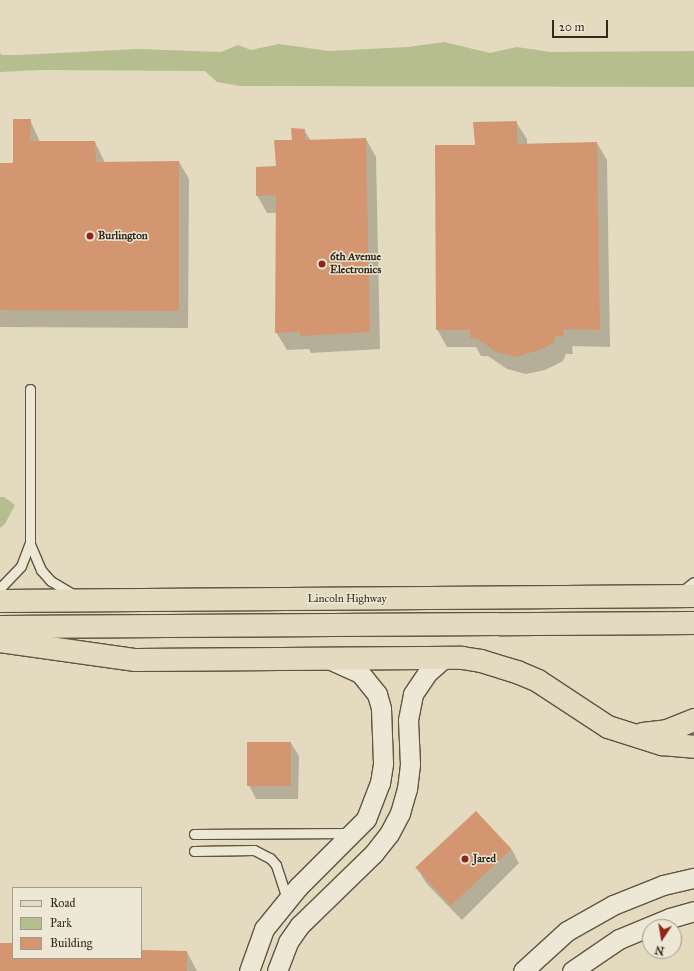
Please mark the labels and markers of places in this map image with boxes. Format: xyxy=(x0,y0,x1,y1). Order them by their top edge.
place label: Burlington xyxy=(98,229,148,243)
marker: Burlington xyxy=(85,231,95,241)
place label: 6th Avenue Electronics xyxy=(330,251,381,277)
marker: 6th Avenue Electronics xyxy=(317,259,327,269)
place label: Jared xyxy=(473,852,496,866)
marker: Jared xyxy=(460,854,470,864)

